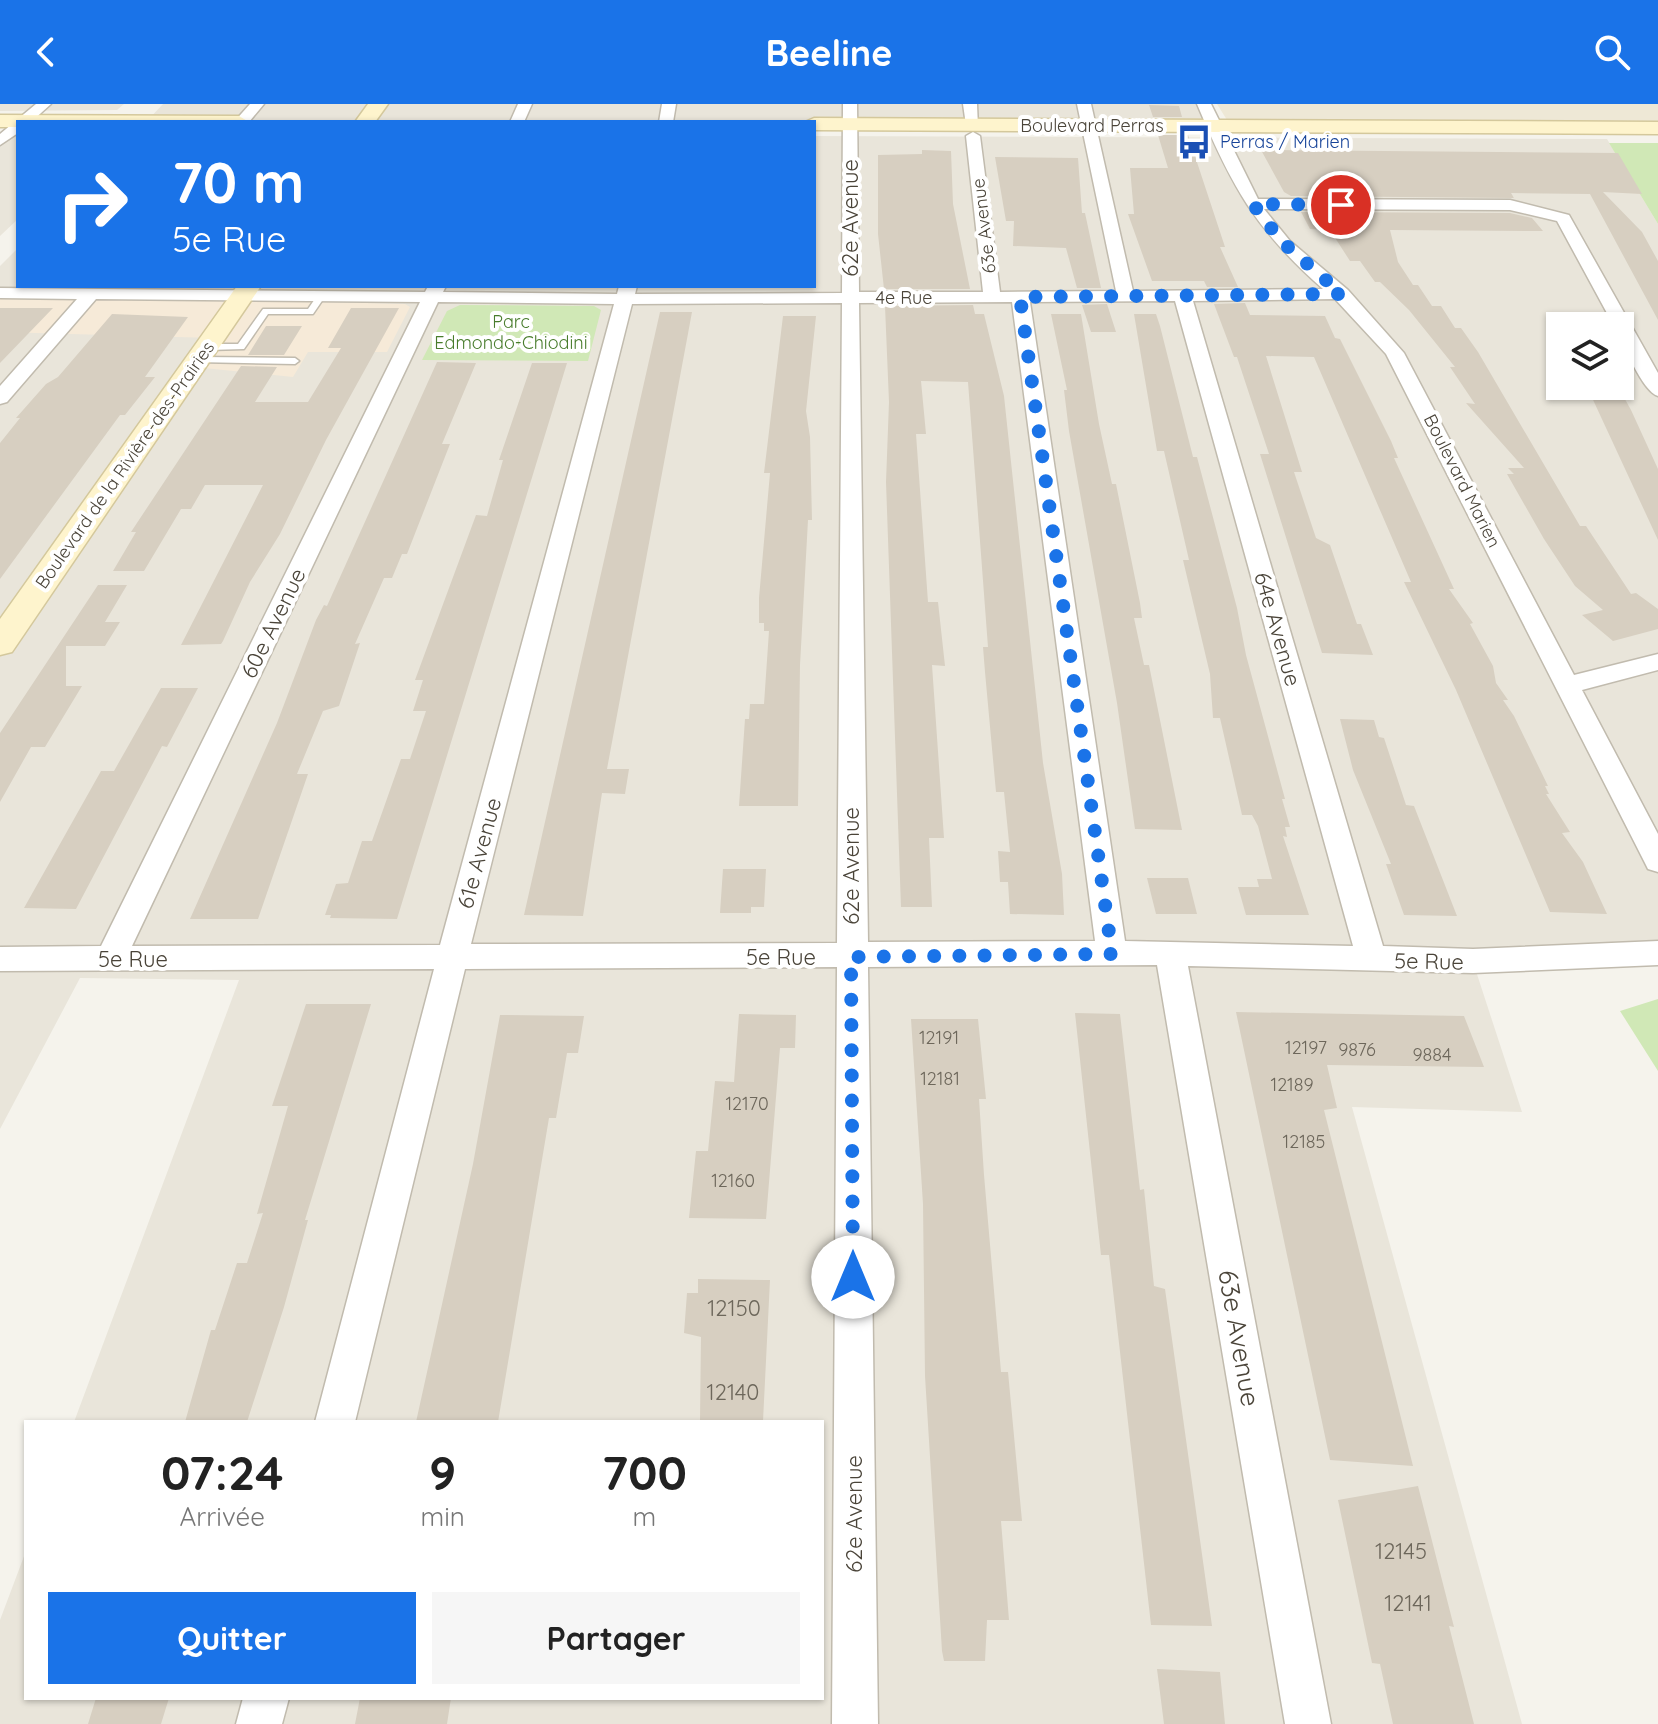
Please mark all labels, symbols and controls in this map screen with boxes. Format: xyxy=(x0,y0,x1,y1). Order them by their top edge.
icon: back xyxy=(24,30,68,74)
text: Beeline xyxy=(766,30,892,75)
icon: search xyxy=(1590,30,1634,74)
street label: Boulevard Perras xyxy=(1020,114,1164,137)
bus stop icon: Perras / Marien xyxy=(1175,123,1213,161)
place label: Perras / Marien xyxy=(1220,130,1350,153)
text: 70 m xyxy=(172,147,304,217)
icon: right xyxy=(40,152,144,256)
street label: 62e Avenue xyxy=(836,159,864,277)
pin xyxy=(1307,171,1375,239)
street label: 63e Avenue xyxy=(966,177,1001,275)
icon: arrive xyxy=(1319,183,1363,227)
text: 5e Rue xyxy=(172,216,286,261)
street label: 4e Rue xyxy=(876,286,932,309)
park label: Parc Edmondo-Chiodini xyxy=(434,310,588,354)
map controls xyxy=(1546,312,1634,400)
button: layers xyxy=(1546,312,1634,400)
street label: Boulevard de la Rivière-des-Prairies xyxy=(30,337,219,593)
street label: Boulevard Marien xyxy=(1419,410,1506,551)
street label: 60e Avenue xyxy=(234,563,312,683)
street label: 64e Avenue xyxy=(1248,569,1308,689)
street label: 61e Avenue xyxy=(451,795,507,911)
street label: 62e Avenue xyxy=(837,807,865,925)
street label: 5e Rue xyxy=(746,943,816,971)
street label: 5e Rue xyxy=(98,945,168,973)
street label: 5e Rue xyxy=(1394,946,1464,976)
house number: 12191 xyxy=(919,1026,959,1049)
house number: 12197 xyxy=(1285,1036,1327,1059)
house number: 9876 xyxy=(1338,1038,1376,1061)
house number: 9884 xyxy=(1413,1043,1451,1066)
house number: 12181 xyxy=(920,1067,960,1090)
house number: 12189 xyxy=(1270,1073,1314,1096)
house number: 12170 xyxy=(725,1092,769,1115)
house number: 12185 xyxy=(1283,1130,1325,1153)
house number: 12160 xyxy=(711,1169,755,1192)
position arrow xyxy=(811,1235,895,1319)
street label: 63e Avenue xyxy=(1211,1267,1268,1409)
house number: 12150 xyxy=(707,1294,761,1322)
house number: 12140 xyxy=(707,1378,759,1406)
text: 07:24 xyxy=(161,1442,284,1502)
text: 9 xyxy=(429,1442,456,1502)
text: 700 xyxy=(602,1442,687,1502)
street label: 62e Avenue xyxy=(840,1455,868,1573)
text: Arrivée xyxy=(180,1500,265,1533)
text: min xyxy=(420,1500,465,1533)
text: m xyxy=(633,1500,656,1533)
house number: 12145 xyxy=(1375,1537,1427,1565)
house number: 12141 xyxy=(1384,1589,1432,1617)
button: Quitter xyxy=(48,1592,416,1684)
button: Partager xyxy=(432,1592,800,1684)

